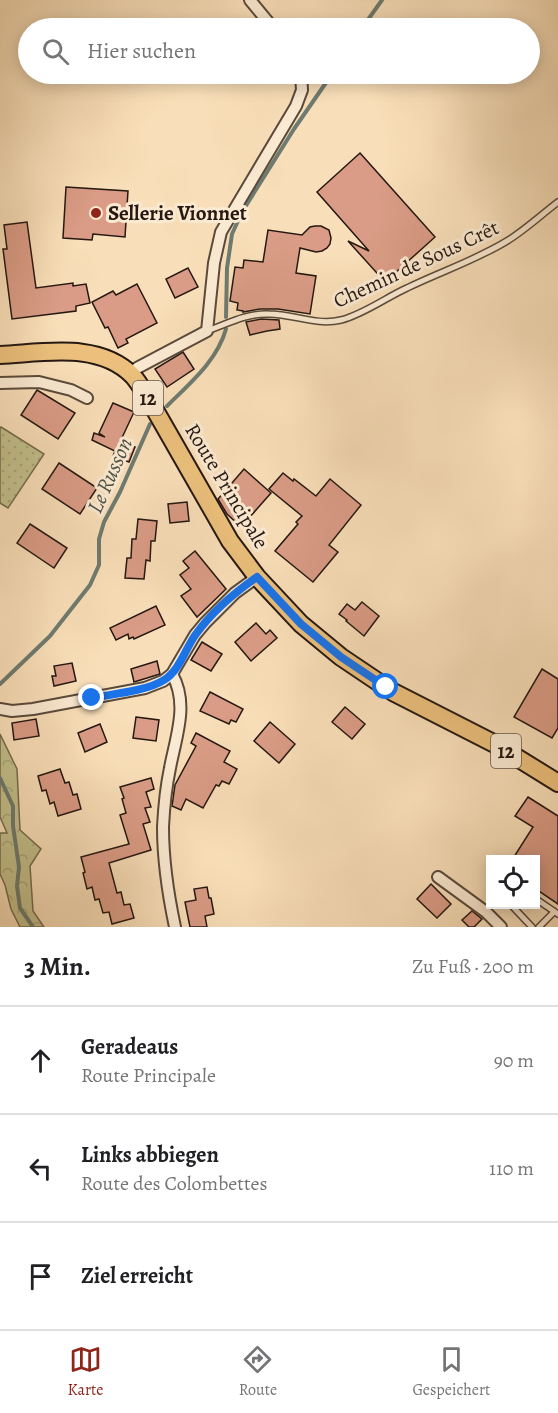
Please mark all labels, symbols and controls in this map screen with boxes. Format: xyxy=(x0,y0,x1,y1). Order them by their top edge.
search box xyxy=(18,18,540,84)
icon: search xyxy=(39,35,72,68)
text: Hier suchen xyxy=(87,36,196,66)
place label: Sellerie Vionnet xyxy=(108,199,247,227)
marker: Sellerie Vionnet xyxy=(89,206,103,220)
street label: Chemin de Sous Crêt xyxy=(329,213,503,315)
road number: 12 xyxy=(133,381,163,415)
street label: Route Principale xyxy=(179,418,275,554)
water label: Le Russon xyxy=(80,433,140,518)
route start xyxy=(372,673,398,699)
route end xyxy=(78,684,104,710)
road number: 12 xyxy=(491,734,521,768)
map controls xyxy=(486,855,540,909)
button: locate xyxy=(486,855,540,909)
text: 3 Min. xyxy=(24,949,91,984)
text: Zu Fuß · 200 m xyxy=(412,953,534,980)
text: Geradeaus xyxy=(81,1032,178,1062)
icon: ahead xyxy=(24,1044,57,1077)
text: 90 m xyxy=(494,1047,534,1074)
text: Route Principale xyxy=(81,1062,216,1089)
text: Links abbiegen xyxy=(81,1140,219,1170)
icon: left xyxy=(24,1152,57,1185)
text: 110 m xyxy=(489,1155,534,1182)
text: Route des Colombettes xyxy=(81,1170,268,1197)
icon: arrive xyxy=(24,1260,57,1293)
text: Ziel erreicht xyxy=(81,1261,193,1291)
tab: Karte xyxy=(68,1343,104,1401)
tab: Route xyxy=(239,1343,277,1401)
tab: Gespeichert xyxy=(412,1343,490,1401)

